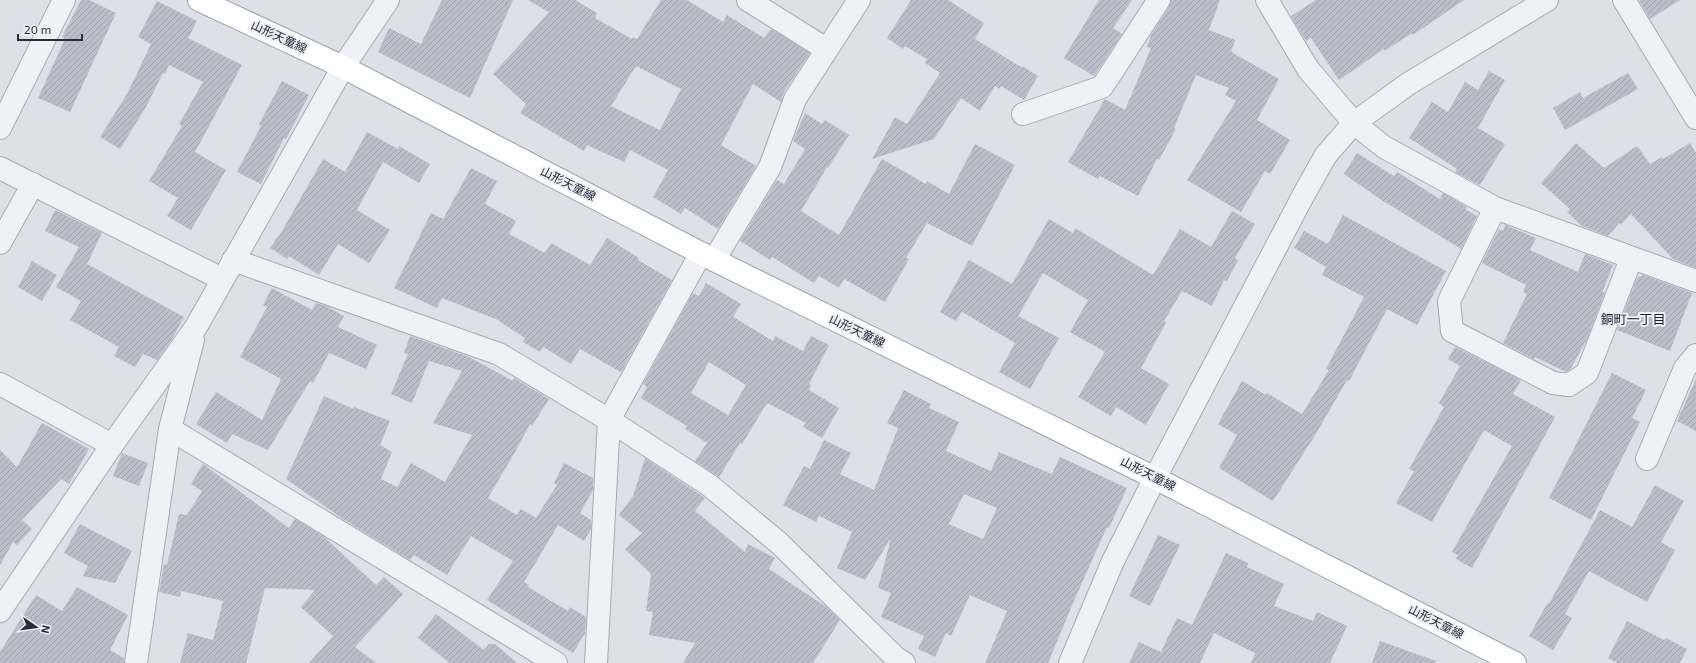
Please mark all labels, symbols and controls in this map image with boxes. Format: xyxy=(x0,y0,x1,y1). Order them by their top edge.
scale bar xyxy=(18,16,82,42)
street label: 山形天童線 xyxy=(249,17,310,55)
text: 20 m xyxy=(24,22,51,36)
street label: 山形天童線 xyxy=(539,163,598,203)
street label: 山形天童線 xyxy=(827,311,887,350)
district label: 銅町一丁目 xyxy=(1600,311,1666,327)
street label: 山形天童線 xyxy=(1119,453,1178,493)
street label: 山形天童線 xyxy=(1407,601,1466,641)
north arrow xyxy=(16,607,56,647)
text: N xyxy=(39,624,53,635)

